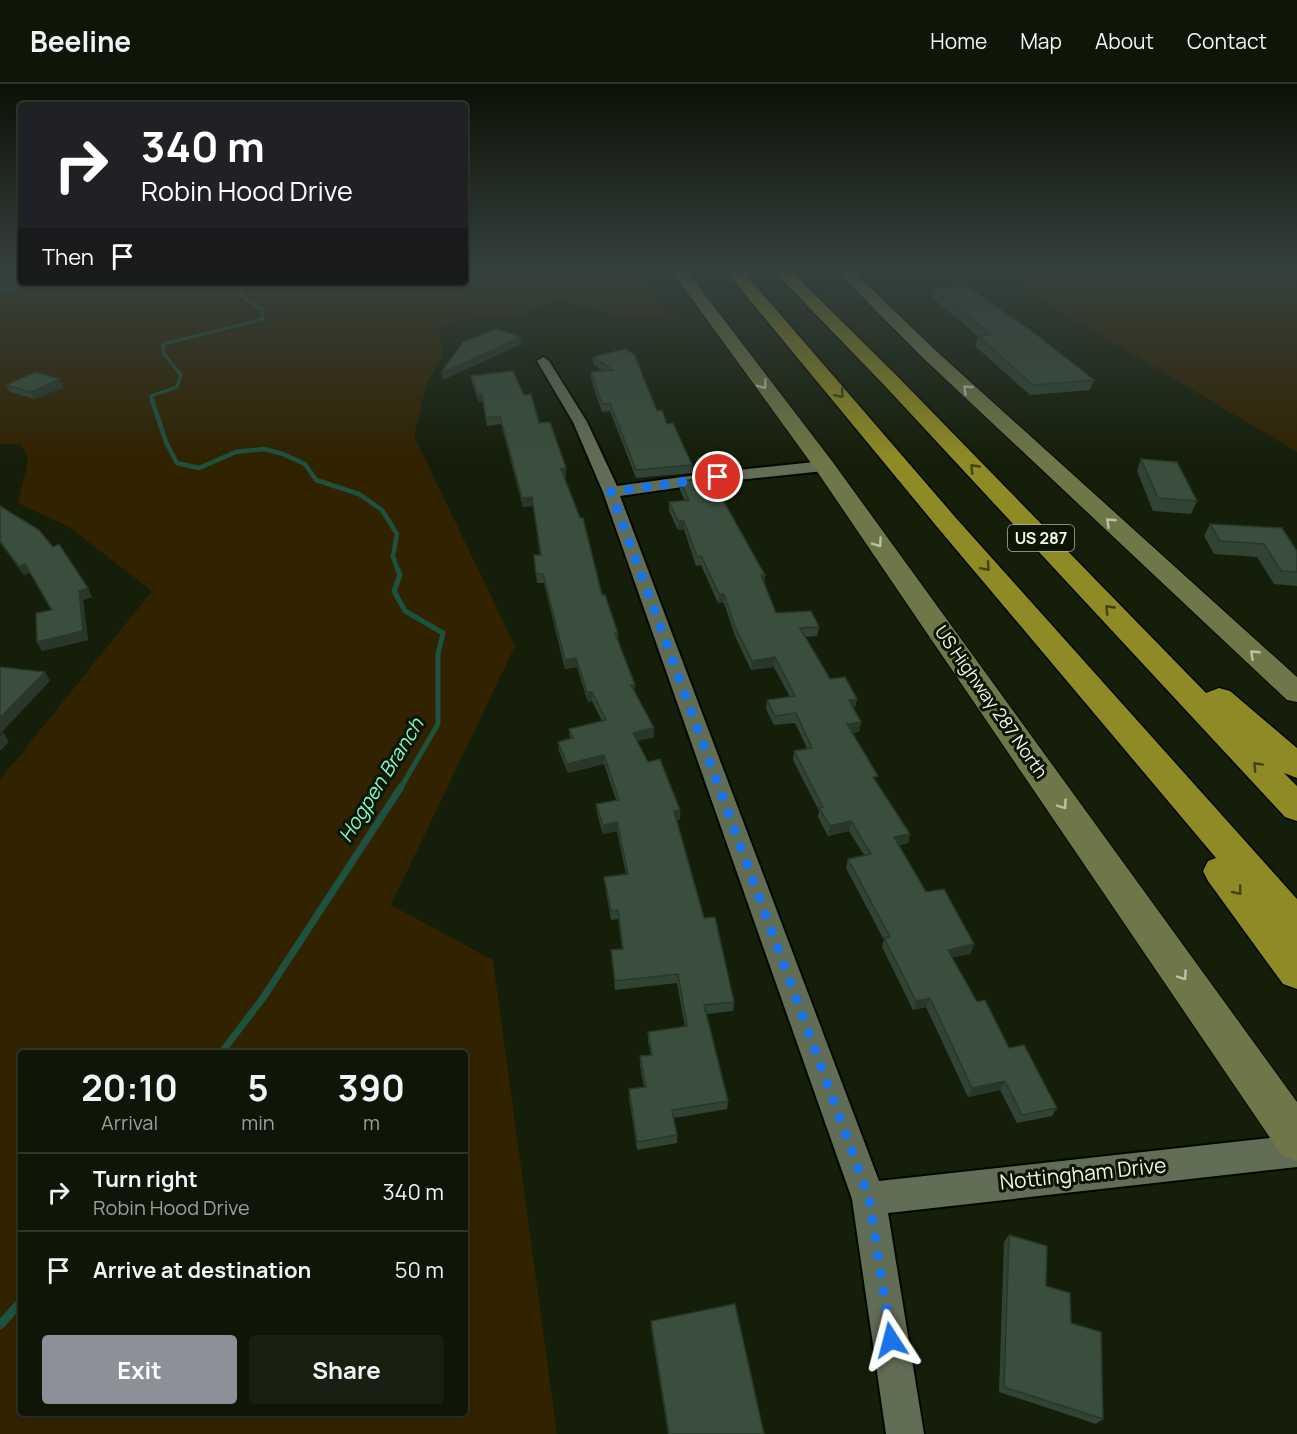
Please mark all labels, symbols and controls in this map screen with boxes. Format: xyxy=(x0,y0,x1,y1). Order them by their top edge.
text: Beeline xyxy=(30,22,131,60)
text: Home xyxy=(930,27,987,55)
text: Map xyxy=(1020,27,1062,55)
text: About xyxy=(1095,27,1154,55)
text: Contact xyxy=(1187,27,1267,55)
text: 340 m xyxy=(141,117,265,175)
icon: right xyxy=(42,126,120,204)
text: Robin Hood Drive xyxy=(141,172,353,209)
icon: arrive xyxy=(106,240,139,273)
text: Then xyxy=(42,242,94,272)
one-way arrow xyxy=(756,378,767,389)
one-way arrow xyxy=(964,385,974,396)
one-way arrow xyxy=(833,387,844,398)
pin xyxy=(692,451,743,502)
icon: arrive xyxy=(701,460,734,493)
one-way arrow xyxy=(970,464,981,474)
one-way arrow xyxy=(1107,518,1117,529)
road number: US 287 xyxy=(1008,525,1074,551)
one-way arrow xyxy=(871,536,882,547)
one-way arrow xyxy=(979,560,990,570)
one-way arrow xyxy=(1105,605,1116,616)
street label: US Highway 287 North xyxy=(930,620,1054,783)
one-way arrow xyxy=(1250,650,1261,661)
water label: Hogpen Branch xyxy=(332,712,430,847)
one-way arrow xyxy=(1253,762,1264,772)
one-way arrow xyxy=(1056,798,1067,809)
one-way arrow xyxy=(1230,884,1241,895)
one-way arrow xyxy=(1176,969,1187,980)
text: 20:10 xyxy=(81,1063,178,1112)
text: 5 xyxy=(247,1063,269,1112)
text: 390 xyxy=(338,1063,405,1112)
text: Arrival xyxy=(101,1109,158,1136)
text: min xyxy=(241,1109,275,1136)
text: m xyxy=(363,1109,380,1136)
street label: Nottingham Drive xyxy=(998,1150,1168,1196)
text: Turn right xyxy=(93,1164,198,1194)
icon: right xyxy=(42,1176,75,1209)
text: 340 m xyxy=(382,1177,444,1207)
text: Robin Hood Drive xyxy=(93,1194,250,1221)
icon: arrive xyxy=(42,1254,75,1287)
text: Arrive at destination xyxy=(93,1255,311,1285)
text: 50 m xyxy=(395,1255,444,1285)
position arrow xyxy=(859,1308,923,1372)
button: Exit xyxy=(42,1335,237,1404)
button: Share xyxy=(249,1335,444,1404)

